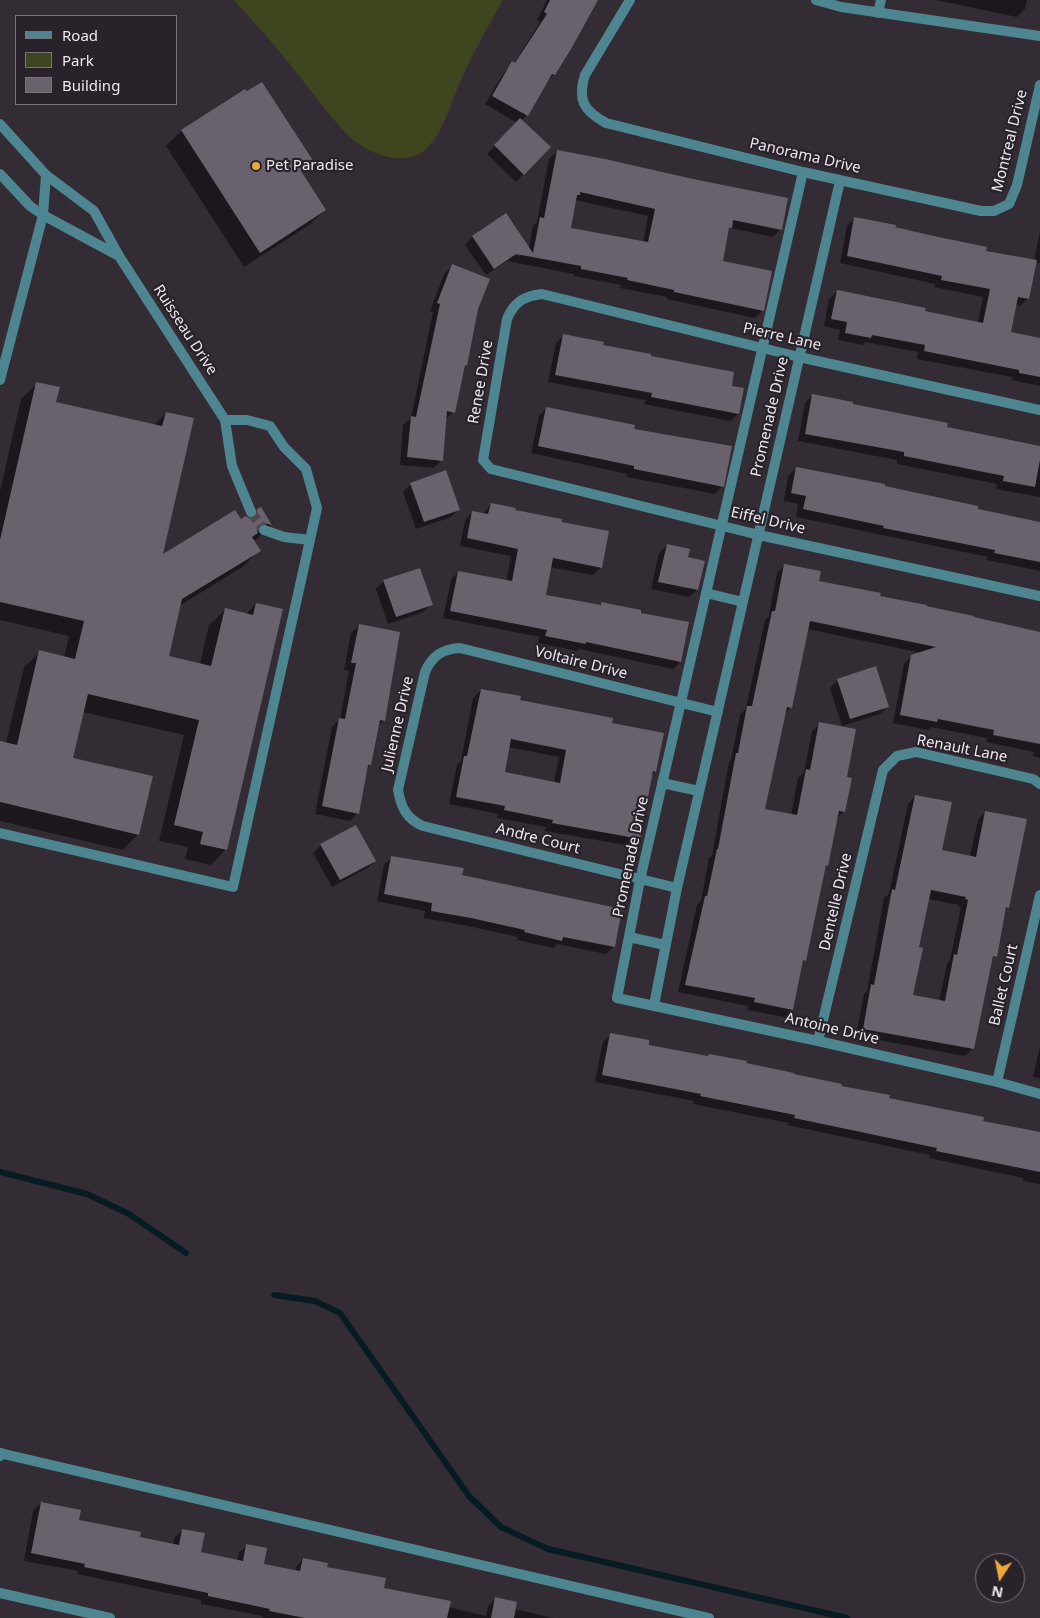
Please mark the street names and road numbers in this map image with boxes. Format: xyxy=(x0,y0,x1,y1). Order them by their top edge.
street label: Montreal Drive xyxy=(989,88,1031,194)
street label: Panorama Drive xyxy=(748,134,862,178)
street label: Ruisseau Drive xyxy=(149,281,221,379)
street label: Pierre Lane xyxy=(741,319,823,355)
street label: Renee Drive xyxy=(465,339,497,425)
street label: Promenade Drive xyxy=(747,355,793,479)
street label: Eiffel Drive xyxy=(729,504,807,538)
street label: Voltaire Drive xyxy=(533,643,629,683)
street label: Julienne Drive xyxy=(378,674,418,774)
street label: Renault Lane xyxy=(915,731,1009,767)
street label: Promenade Drive xyxy=(609,795,653,919)
street label: Andre Court xyxy=(494,820,582,858)
street label: Dentelle Drive xyxy=(816,851,856,953)
street label: Ballet Court xyxy=(986,942,1022,1028)
street label: Antoine Drive xyxy=(783,1009,881,1049)

